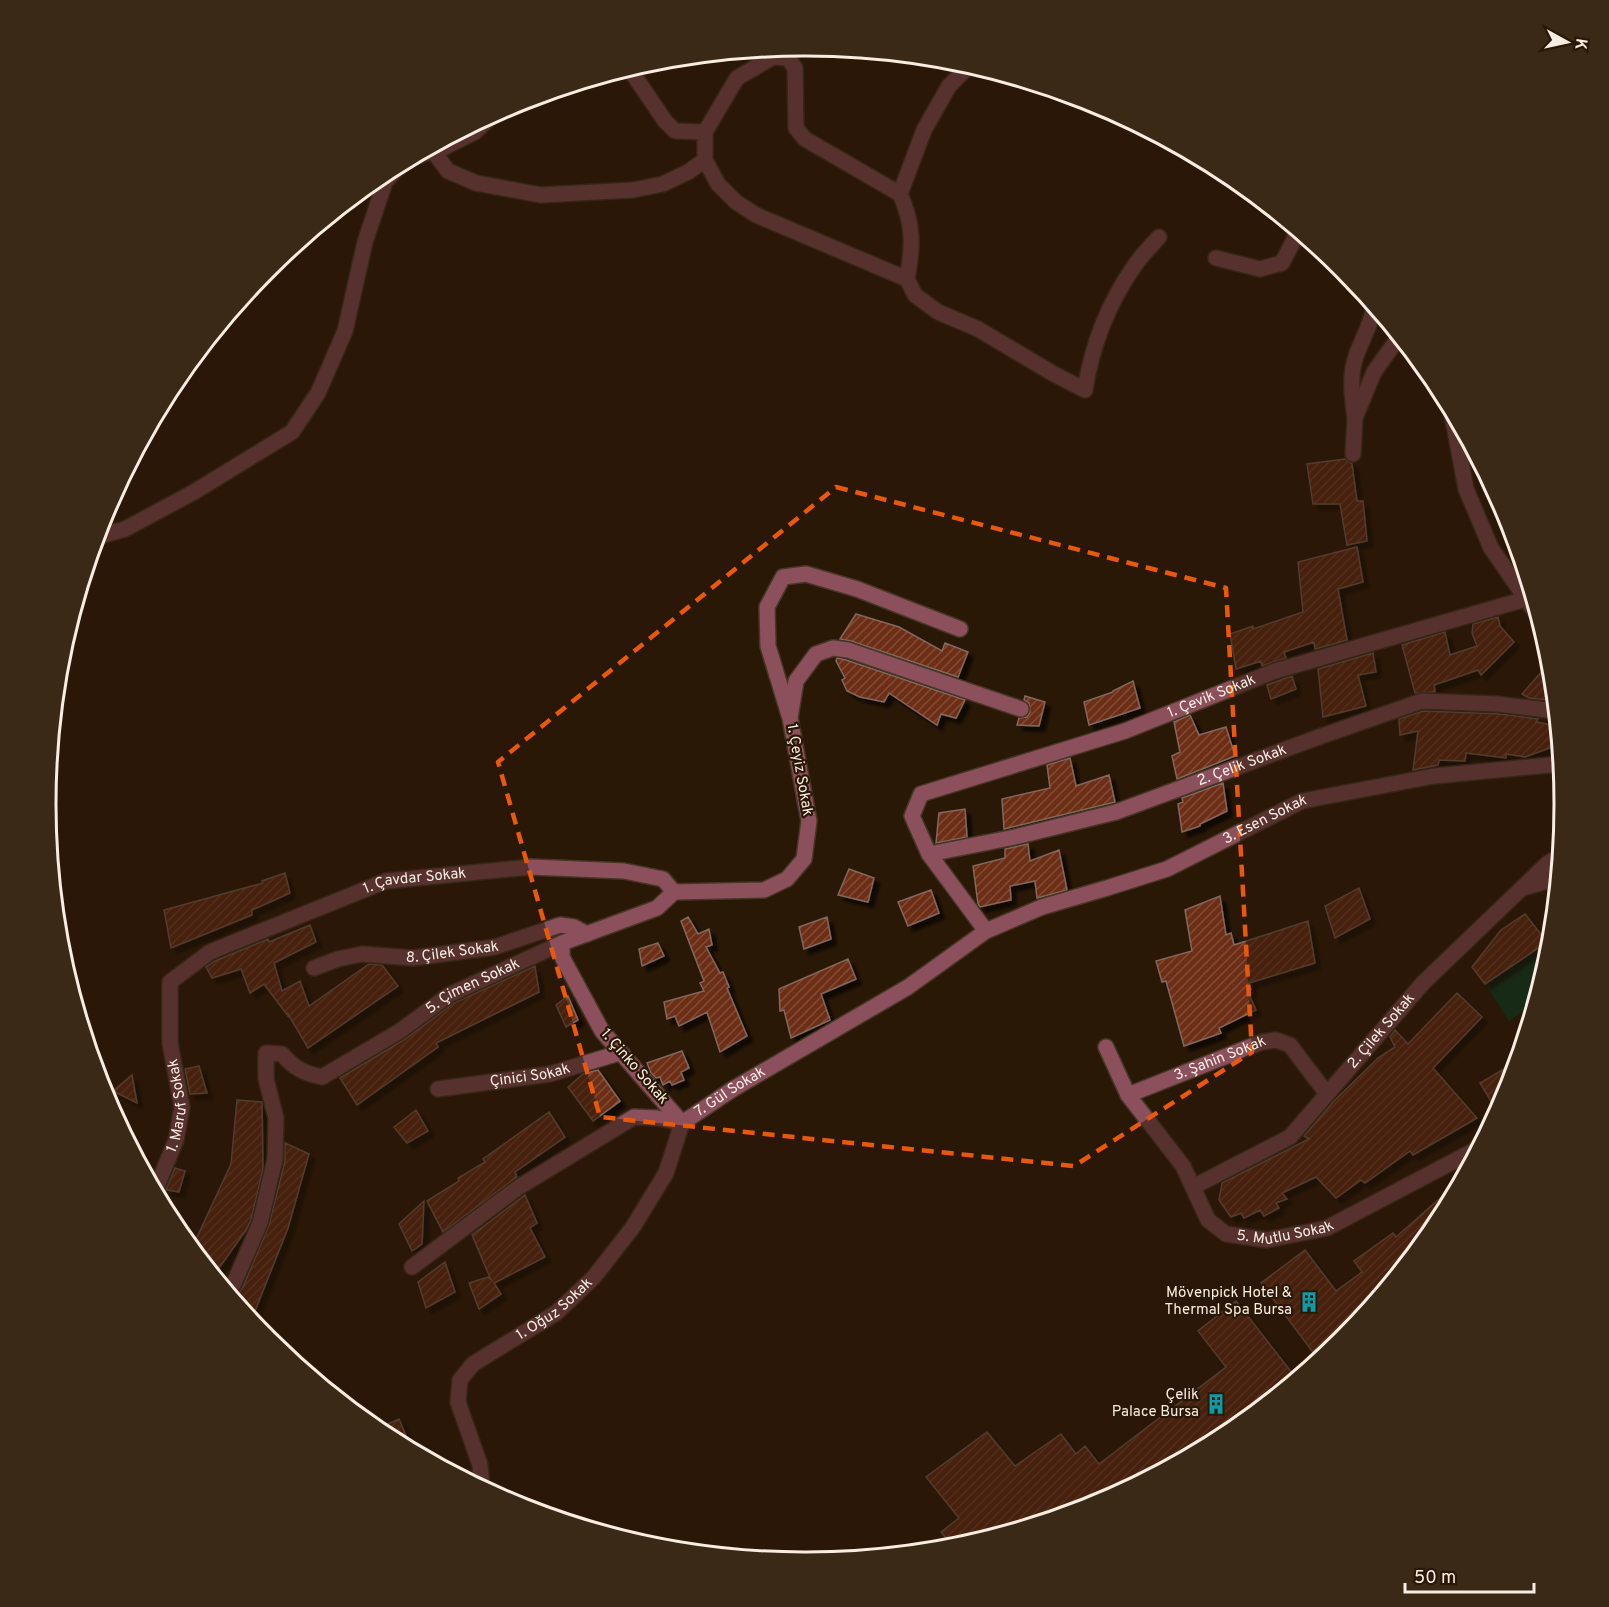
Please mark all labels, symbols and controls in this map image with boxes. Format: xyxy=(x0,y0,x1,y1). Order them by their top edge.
north arrow xyxy=(1537,12,1597,72)
text: K xyxy=(1569,37,1591,51)
street label: 1. Çevik Sokak xyxy=(1165,670,1259,723)
street label: 1. Çeyiz Sokak xyxy=(782,722,816,818)
street label: 2. Çelik Sokak xyxy=(1195,740,1289,791)
street label: 3. Esen Sokak xyxy=(1220,791,1308,849)
street label: 1. Çavdar Sokak xyxy=(361,864,467,899)
street label: 8. Çilek Sokak xyxy=(405,937,500,968)
street label: 5. Çimen Sokak xyxy=(422,954,523,1018)
street label: 2. Çilek Sokak xyxy=(1344,989,1419,1073)
street label: 1. Çinko Sokak xyxy=(596,1025,672,1109)
street label: 3. Şahin Sokak xyxy=(1171,1032,1269,1085)
street label: 1. Maruf Sokak xyxy=(162,1057,191,1155)
street label: Çinici Sokak xyxy=(489,1059,572,1091)
street label: 7. Gül Sokak xyxy=(691,1063,769,1121)
street label: 5. Mutlu Sokak xyxy=(1235,1216,1337,1250)
street label: 1. Oğuz Sokak xyxy=(513,1274,597,1345)
place label: Mövenpick Hotel & Thermal Spa Bursa xyxy=(1165,1284,1292,1320)
building icon: Mövenpick Hotel & Thermal Spa Bursa xyxy=(1297,1290,1321,1314)
place label: Çelik Palace Bursa xyxy=(1112,1386,1199,1422)
building icon: Çelik Palace Bursa xyxy=(1204,1392,1228,1416)
scale bar xyxy=(1405,1556,1534,1594)
text: 50 m xyxy=(1414,1567,1456,1590)

